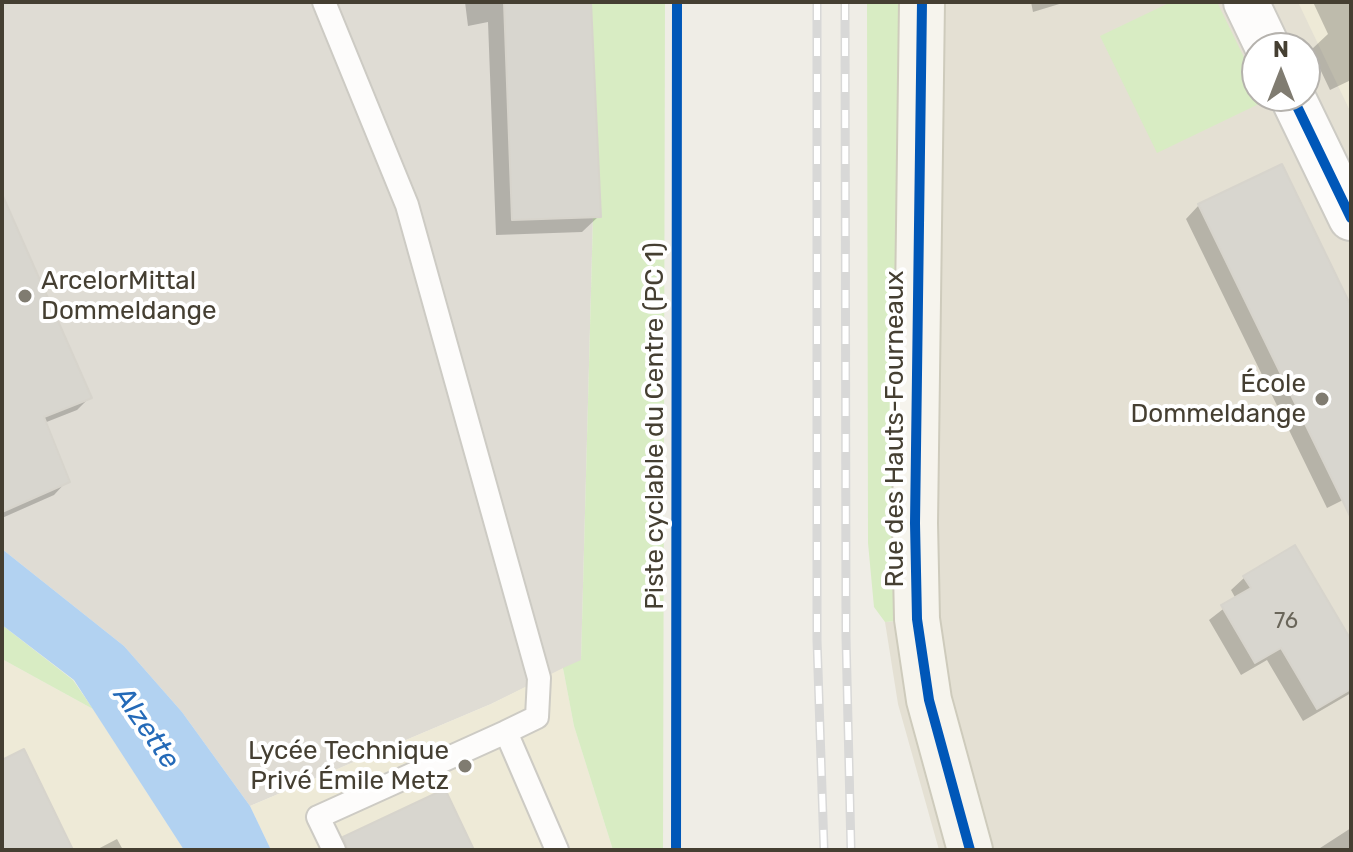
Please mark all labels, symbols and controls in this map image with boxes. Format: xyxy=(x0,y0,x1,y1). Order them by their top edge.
north arrow xyxy=(1241,32,1321,112)
text: N xyxy=(1273,36,1289,63)
street label: Piste cyclable du Centre (PC 1) xyxy=(639,242,671,610)
place label: ArcelorMittal Dommeldange xyxy=(41,265,217,326)
street label: Rue des Hauts-Fourneaux xyxy=(879,270,911,588)
marker: ArcelorMittal Dommeldange xyxy=(16,287,34,305)
place label: École Dommeldange xyxy=(1130,368,1306,430)
marker: École Dommeldange xyxy=(1313,390,1331,408)
house number: 76 xyxy=(1274,609,1298,635)
water label: Alzette xyxy=(106,681,186,775)
place label: Lycée Technique Privé Émile Metz xyxy=(248,735,449,796)
marker: Lycée Technique Privé Émile Metz xyxy=(456,757,474,775)

